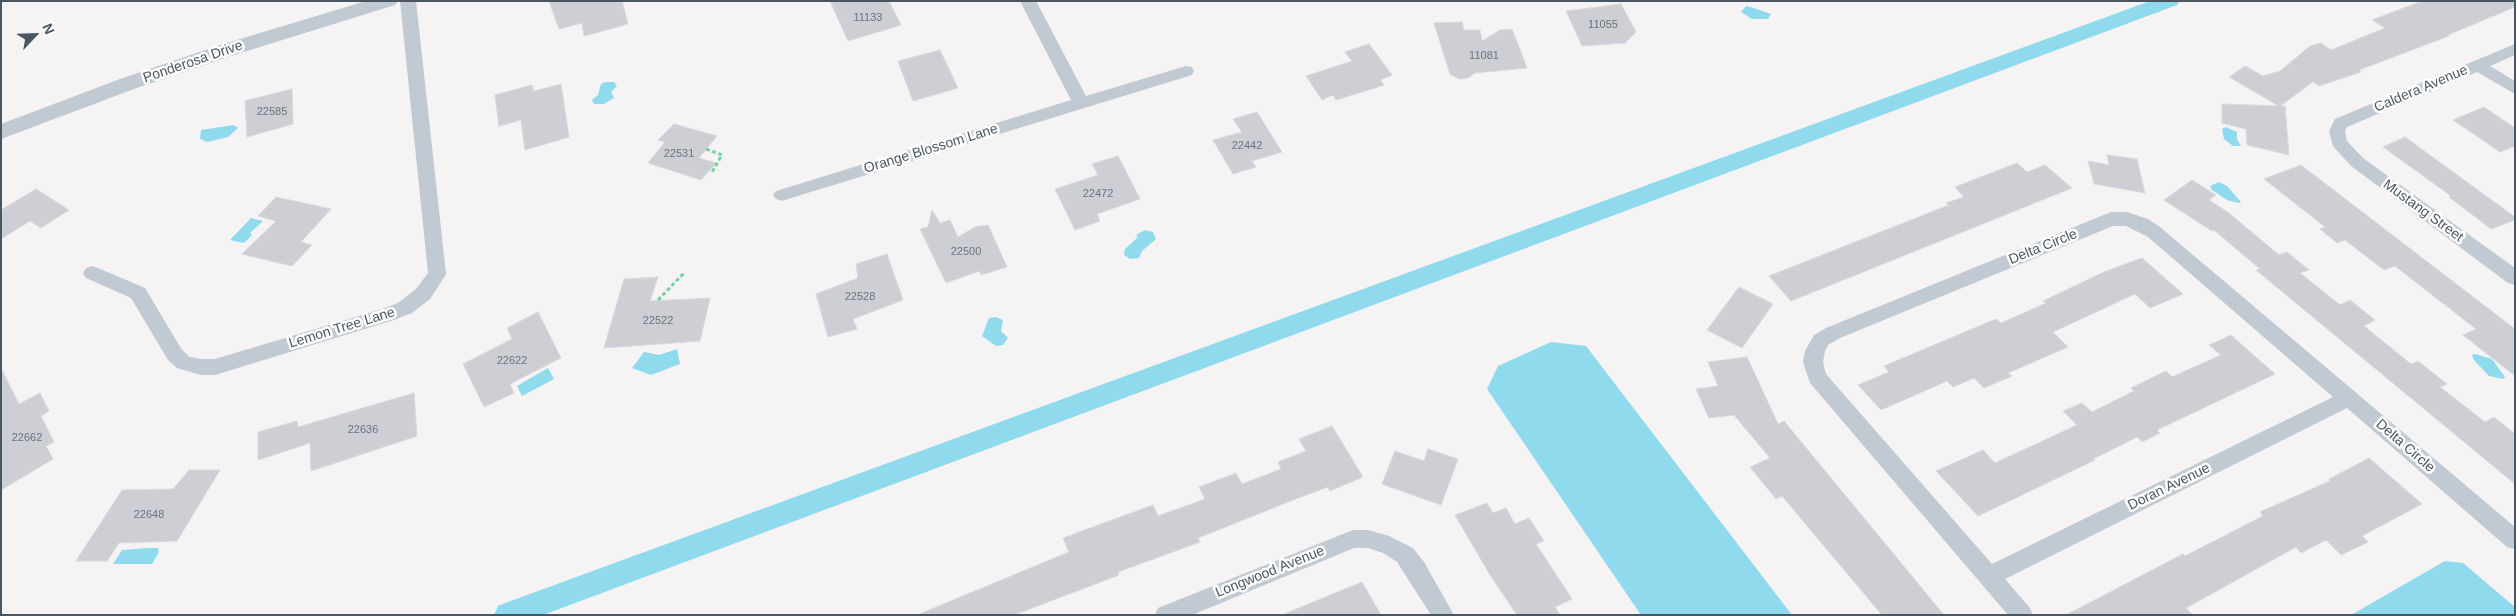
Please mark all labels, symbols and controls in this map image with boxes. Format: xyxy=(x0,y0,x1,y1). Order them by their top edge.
north arrow xyxy=(10,10,60,60)
house number: 11133 xyxy=(854,11,882,25)
house number: 11055 xyxy=(1588,18,1618,32)
text: N xyxy=(39,21,58,37)
street label: Ponderosa Drive xyxy=(141,37,245,87)
house number: 11081 xyxy=(1469,49,1499,63)
street label: Caldera Avenue xyxy=(2372,62,2470,116)
house number: 22585 xyxy=(257,105,287,119)
street label: Orange Blossom Lane xyxy=(862,121,1000,177)
house number: 22442 xyxy=(1232,139,1262,153)
house number: 22531 xyxy=(664,147,694,161)
street label: Mustang Street xyxy=(2380,176,2466,246)
house number: 22472 xyxy=(1083,187,1113,201)
street label: Delta Circle xyxy=(2006,226,2080,268)
house number: 22500 xyxy=(951,245,981,259)
house number: 22528 xyxy=(845,290,875,304)
street label: Lemon Tree Lane xyxy=(287,304,397,352)
house number: 22522 xyxy=(643,314,673,328)
house number: 22622 xyxy=(497,354,527,368)
street label: Delta Circle xyxy=(2372,416,2438,476)
house number: 22636 xyxy=(348,423,378,437)
house number: 22662 xyxy=(12,431,42,445)
street label: Doran Avenue xyxy=(2125,460,2213,514)
house number: 22648 xyxy=(134,508,164,522)
street label: Longwood Avenue xyxy=(1213,543,1327,601)

